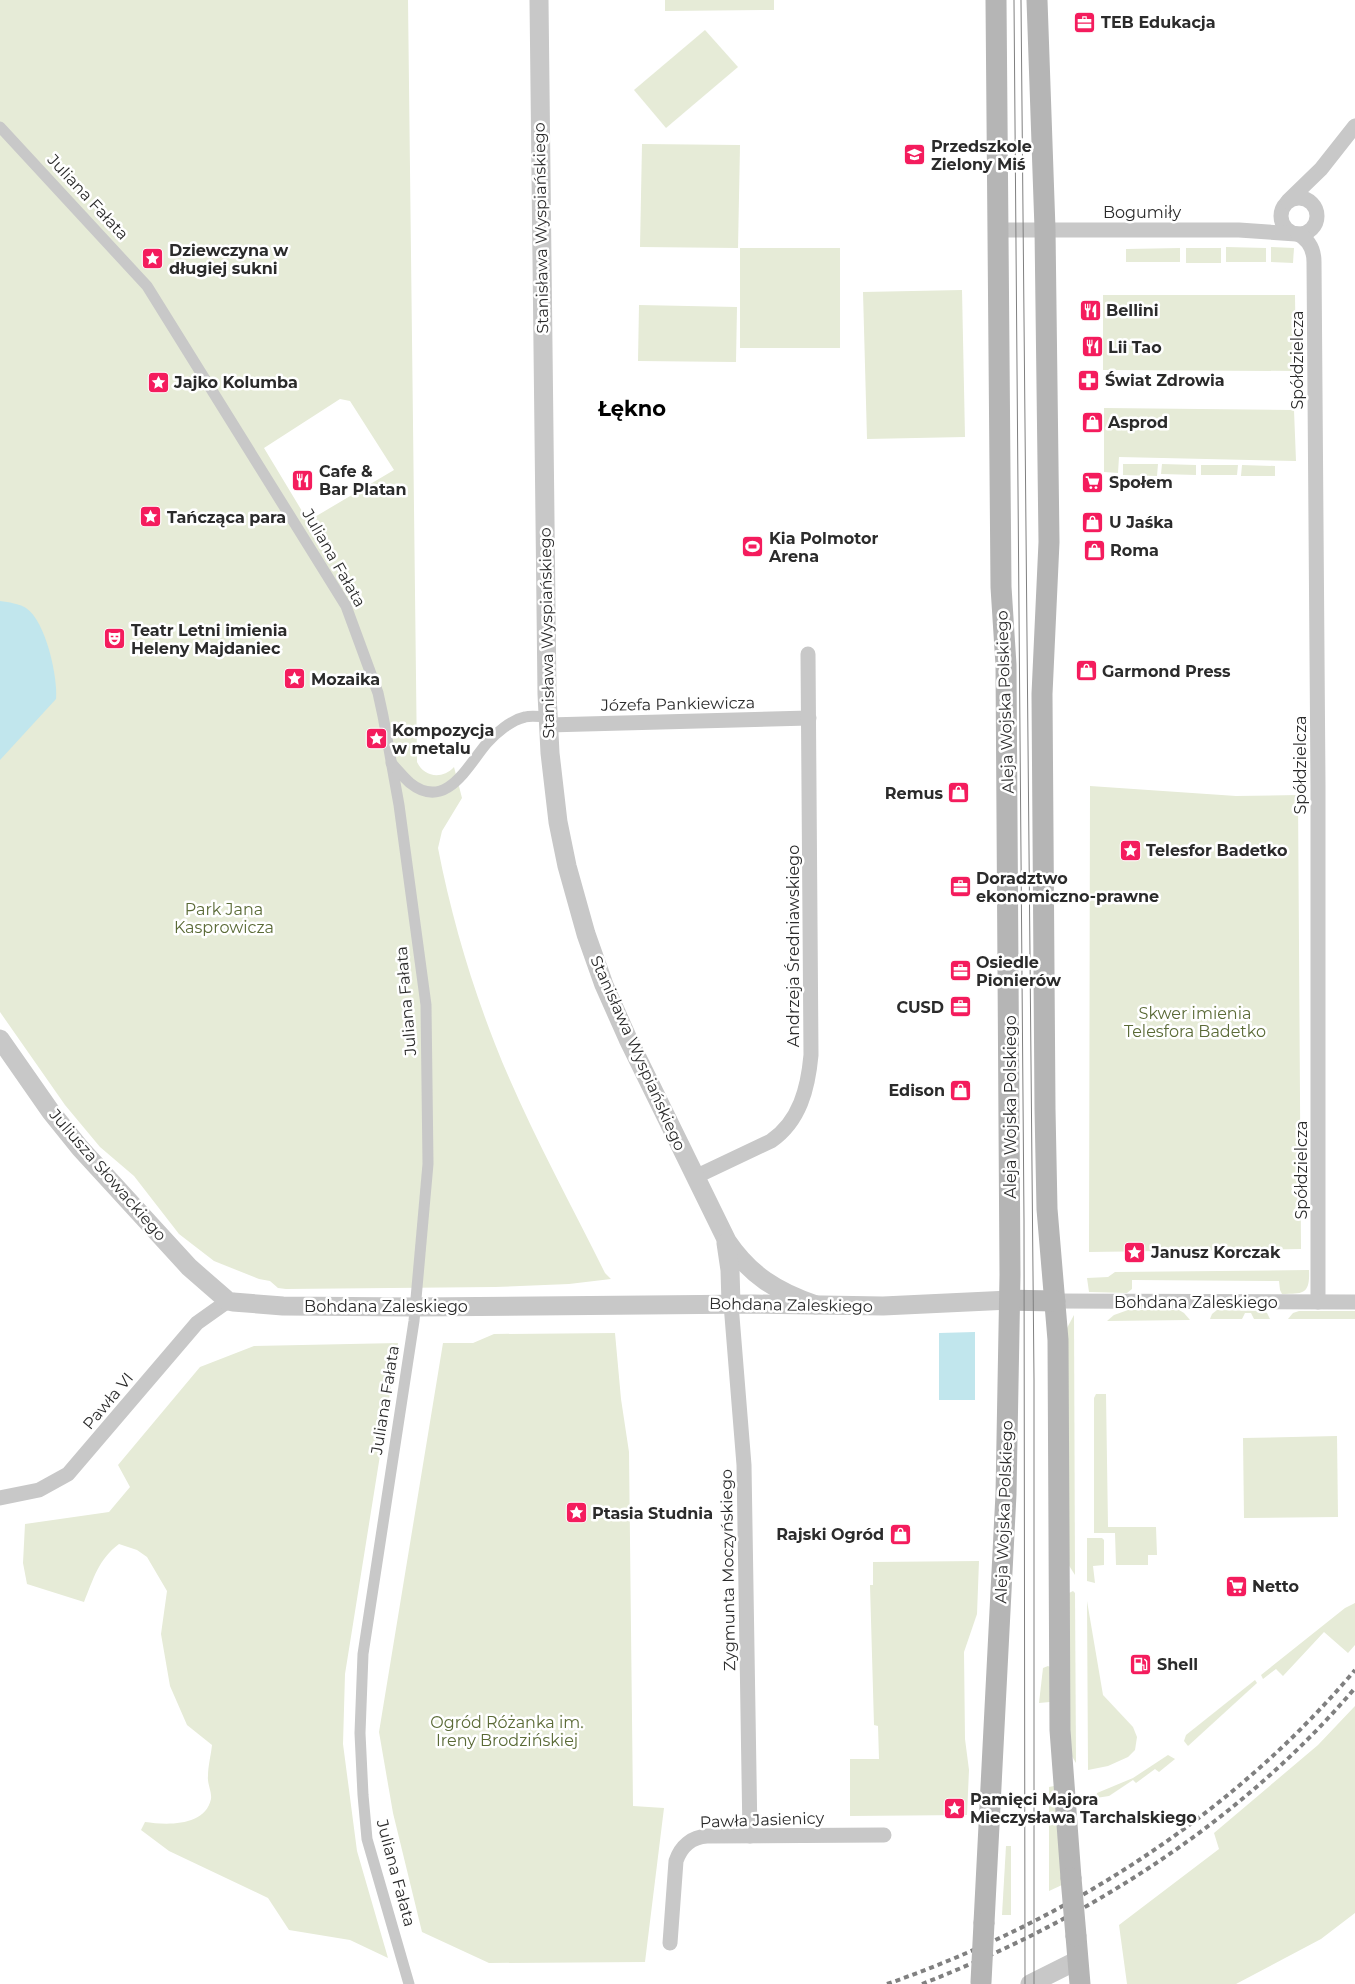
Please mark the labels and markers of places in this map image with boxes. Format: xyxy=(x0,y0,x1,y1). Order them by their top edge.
office icon: TEB Edukacja xyxy=(1073,10,1097,34)
place label: TEB Edukacja xyxy=(1101,13,1216,32)
place label: Przedszkole Zielony Miś xyxy=(931,137,1032,174)
school or university icon: Przedszkole Zielony Miś xyxy=(903,143,927,167)
place label: Dziewczyna w długiej sukni xyxy=(169,241,288,278)
place icon: Dziewczyna w długiej sukni xyxy=(141,247,165,271)
restaurant icon: Bellini xyxy=(1078,298,1102,322)
place label: Bellini xyxy=(1106,301,1159,320)
restaurant icon: Lii Tao xyxy=(1080,335,1104,359)
place label: Lii Tao xyxy=(1108,338,1162,357)
pharmacy icon: Świat Zdrowia xyxy=(1077,368,1101,392)
place icon: Jajko Kolumba xyxy=(146,370,170,394)
place label: Świat Zdrowia xyxy=(1105,371,1225,390)
place label: Jajko Kolumba xyxy=(173,373,298,392)
shop icon: Asprod xyxy=(1080,410,1104,434)
place label: Asprod xyxy=(1107,413,1168,432)
place label: Cafe & Bar Platan xyxy=(319,462,407,499)
restaurant icon: Cafe & Bar Platan xyxy=(291,468,315,492)
supermarket icon: Społem xyxy=(1081,470,1105,494)
place label: Społem xyxy=(1109,473,1173,492)
place icon: Tańcząca para xyxy=(139,505,163,529)
place label: Tańcząca para xyxy=(167,508,286,528)
shop icon: U Jaśka xyxy=(1081,510,1105,534)
place label: U Jaśka xyxy=(1109,513,1173,532)
place label: Kia Polmotor Arena xyxy=(768,529,878,566)
sports icon: Kia Polmotor Arena xyxy=(741,535,765,559)
shop icon: Roma xyxy=(1082,538,1106,562)
place label: Roma xyxy=(1110,541,1159,560)
place label: Teatr Letni imienia Heleny Majdaniec xyxy=(131,621,287,658)
theatre icon: Teatr Letni imienia Heleny Majdaniec xyxy=(103,627,127,651)
shop icon: Garmond Press xyxy=(1074,659,1098,683)
place label: Garmond Press xyxy=(1102,662,1231,681)
place icon: Mozaika xyxy=(283,667,307,691)
place label: Mozaika xyxy=(311,670,380,689)
place label: Kompozycja w metalu xyxy=(392,721,494,758)
place icon: Kompozycja w metalu xyxy=(364,727,388,751)
shop icon: Remus xyxy=(947,781,971,805)
place label: Remus xyxy=(885,784,943,803)
place icon: Telesfor Badetko xyxy=(1118,838,1142,862)
place label: Telesfor Badetko xyxy=(1146,841,1287,860)
place label: Doradztwo ekonomiczno-prawne xyxy=(976,869,1159,906)
office icon: Doradztwo ekonomiczno-prawne xyxy=(948,875,972,899)
place label: Osiedle Pionierów xyxy=(976,953,1061,990)
office icon: Osiedle Pionierów xyxy=(948,959,972,983)
office icon: CUSD xyxy=(948,995,972,1019)
place label: CUSD xyxy=(896,998,944,1017)
shop icon: Edison xyxy=(949,1078,973,1102)
place label: Edison xyxy=(888,1081,945,1100)
place icon: Janusz Korczak xyxy=(1123,1240,1147,1264)
place label: Janusz Korczak xyxy=(1150,1243,1281,1262)
place icon: Ptasia Studnia xyxy=(564,1501,588,1525)
place label: Ptasia Studnia xyxy=(592,1504,713,1523)
shop icon: Rajski Ogród xyxy=(888,1522,912,1546)
place label: Rajski Ogród xyxy=(776,1525,884,1544)
supermarket icon: Netto xyxy=(1224,1574,1248,1598)
place label: Netto xyxy=(1252,1577,1299,1596)
fuel station icon: Shell xyxy=(1129,1652,1153,1676)
place label: Shell xyxy=(1157,1655,1198,1674)
place label: Pamięci Majora Mieczysława Tarchalskiego xyxy=(970,1790,1197,1827)
place icon: Pamięci Majora Mieczysława Tarchalskiego xyxy=(942,1796,966,1820)

